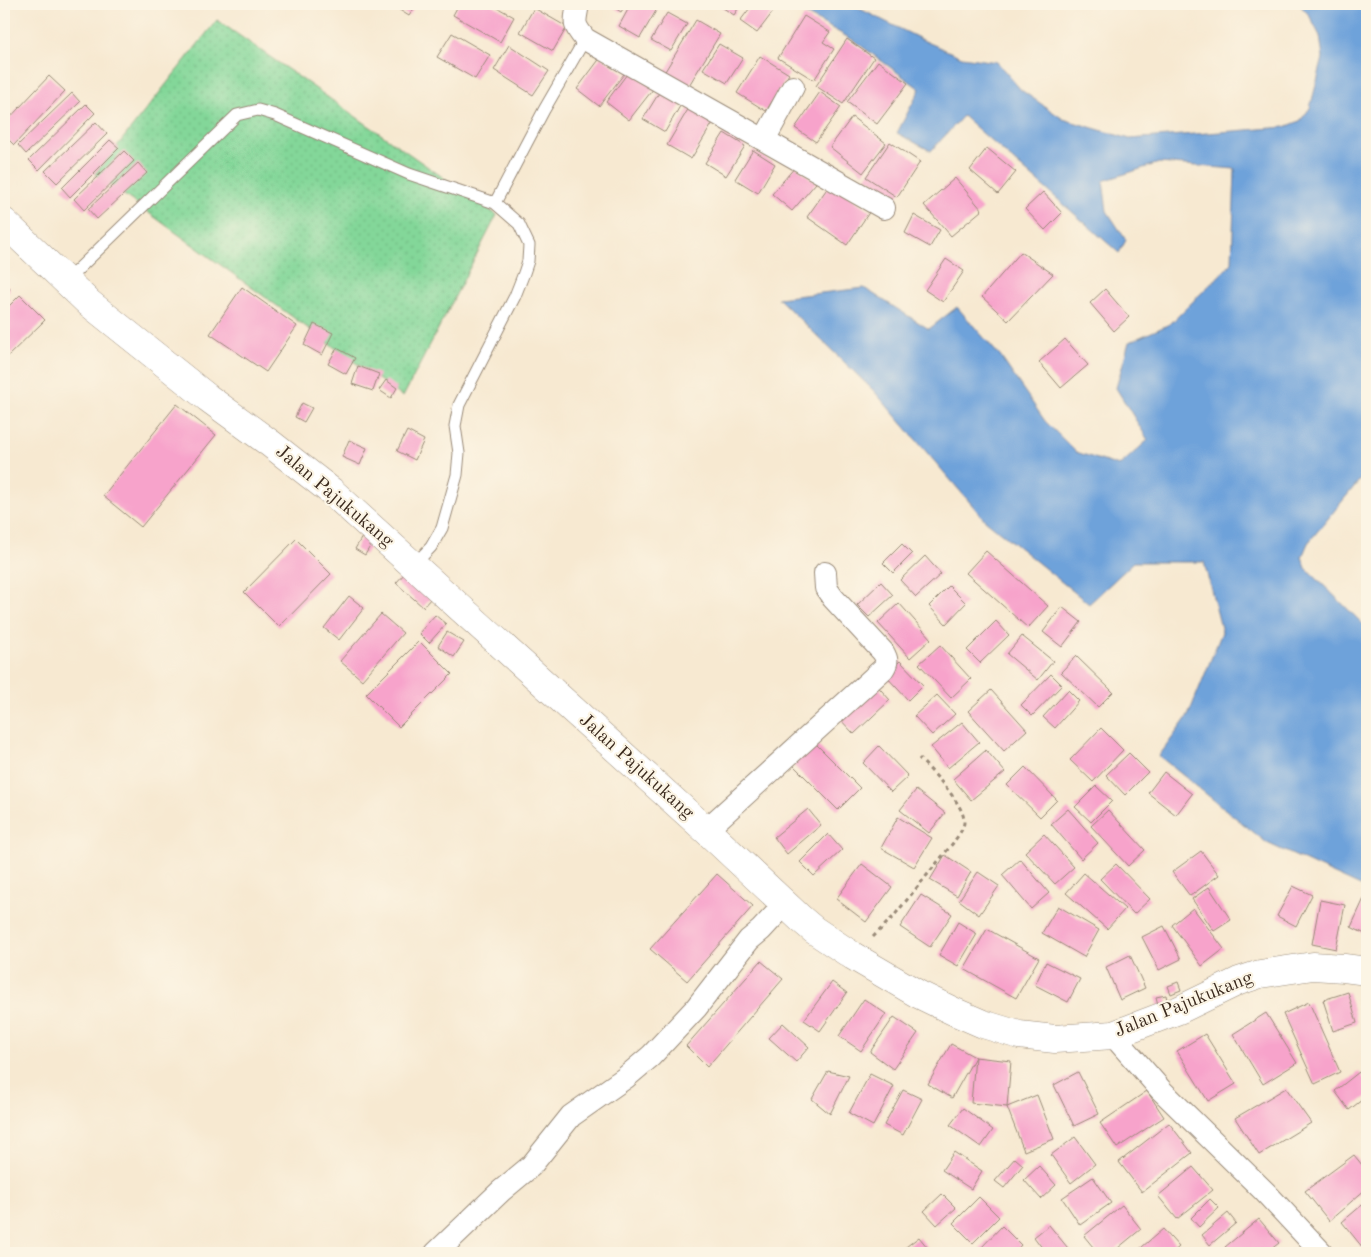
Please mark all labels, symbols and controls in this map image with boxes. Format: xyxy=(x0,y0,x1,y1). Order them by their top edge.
street label: Jalan Pajukukang xyxy=(271,442,397,552)
street label: Jalan Pajukukang xyxy=(575,711,698,824)
street label: Jalan Pajukukang xyxy=(1112,968,1257,1041)

